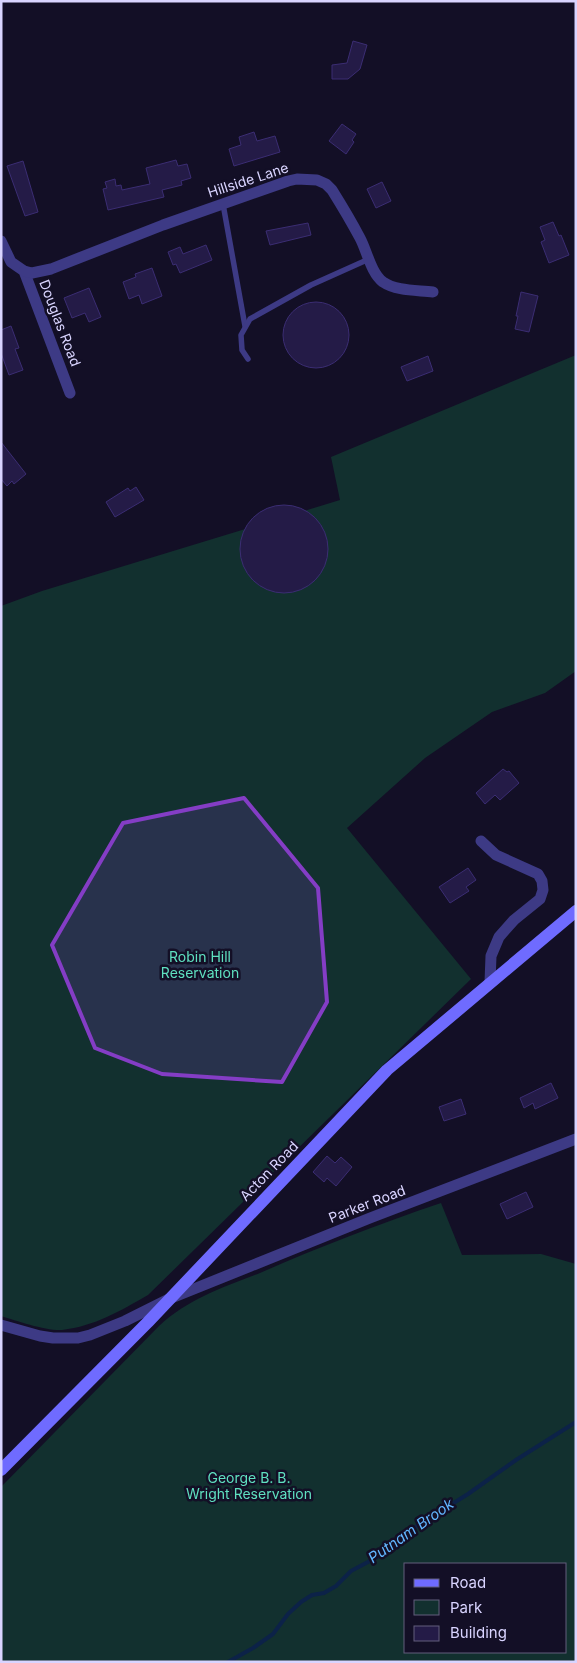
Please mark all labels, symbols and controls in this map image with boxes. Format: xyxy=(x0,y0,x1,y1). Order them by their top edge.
street label: Hillside Lane xyxy=(205,158,291,201)
street label: Douglas Road xyxy=(36,277,85,369)
park label: Robin Hill Reservation xyxy=(161,948,239,981)
street label: Acton Road xyxy=(236,1137,301,1204)
street label: Parker Road xyxy=(326,1181,408,1226)
park label: George B. B. Wright Reservation xyxy=(186,1469,312,1502)
water label: Putnam Brook xyxy=(364,1494,458,1567)
legend xyxy=(404,1563,567,1653)
text: Road xyxy=(450,1573,486,1592)
text: Park xyxy=(450,1598,483,1617)
text: Building xyxy=(450,1623,507,1642)

